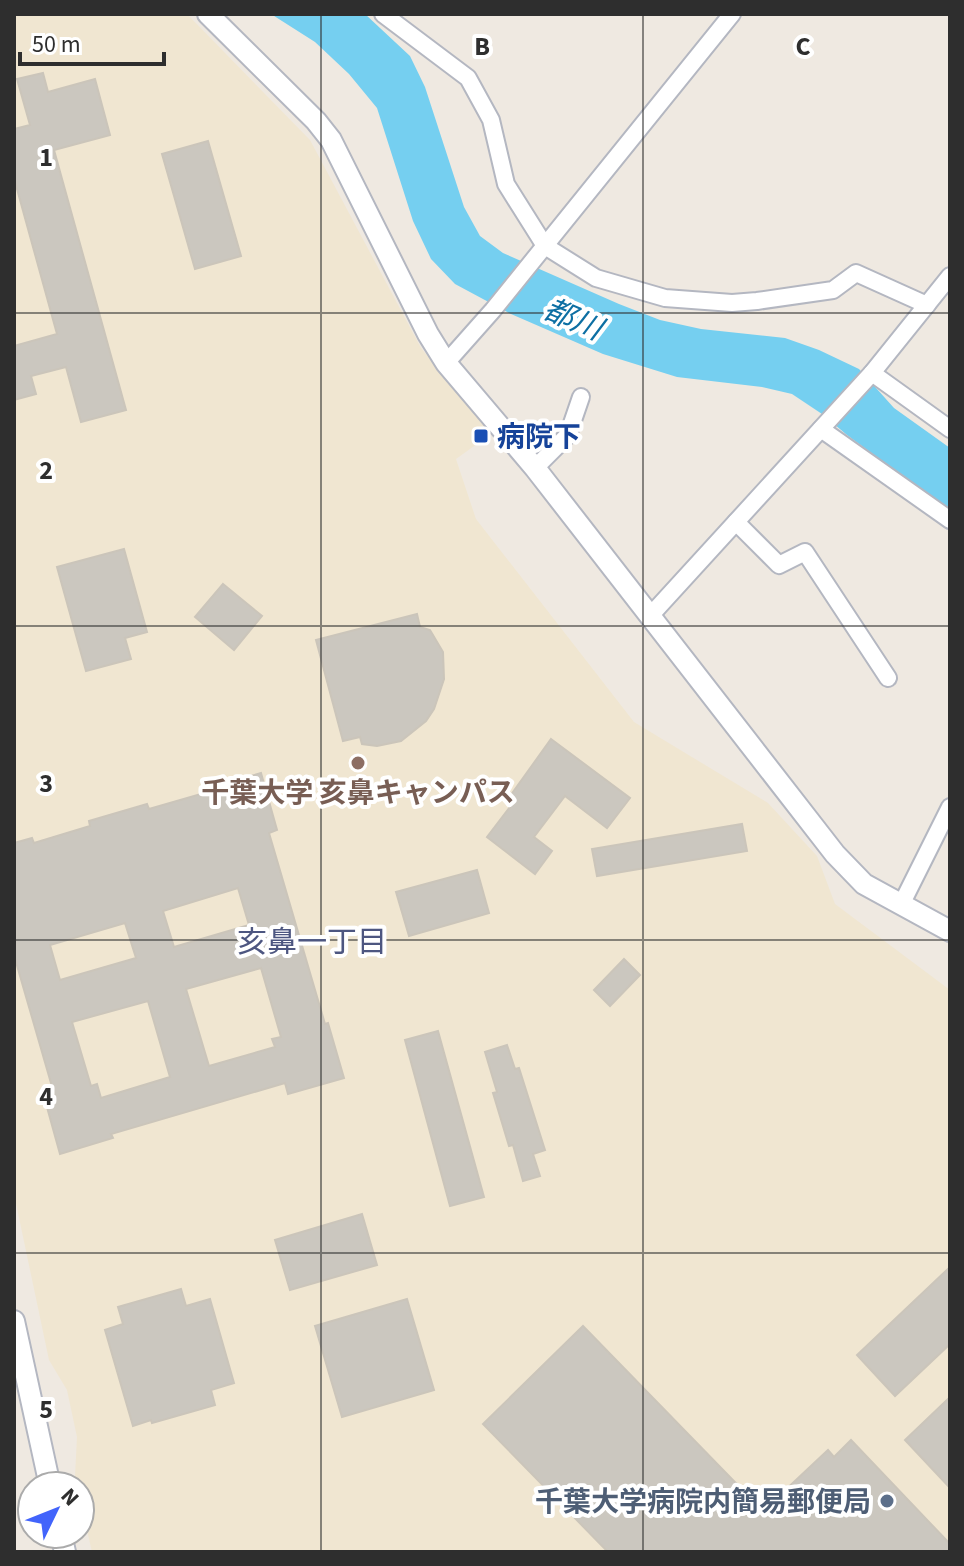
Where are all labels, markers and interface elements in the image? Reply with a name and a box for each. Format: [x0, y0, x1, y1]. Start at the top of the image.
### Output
scale bar [20, 16, 164, 66]
text: 50 m [32, 27, 81, 62]
text: B [474, 28, 490, 65]
text: C [795, 28, 811, 65]
text: 1 [39, 139, 53, 176]
water label: 都川 [537, 288, 612, 352]
place label: 病院下 [497, 417, 581, 457]
marker: 病院下 [472, 427, 490, 445]
text: 2 [39, 452, 53, 489]
marker: 千葉大学 亥鼻キャンパス [349, 754, 367, 772]
text: 3 [39, 765, 53, 802]
place label: 千葉大学 亥鼻キャンパス [201, 773, 515, 813]
district label: 亥鼻一丁目 [237, 921, 387, 964]
text: 4 [39, 1078, 53, 1115]
text: 5 [39, 1391, 53, 1428]
north arrow [16, 1470, 96, 1550]
text: N [53, 1481, 87, 1513]
place label: 千葉大学病院内簡易郵便局 [535, 1482, 871, 1522]
marker: 千葉大学病院内簡易郵便局 [878, 1492, 896, 1510]

